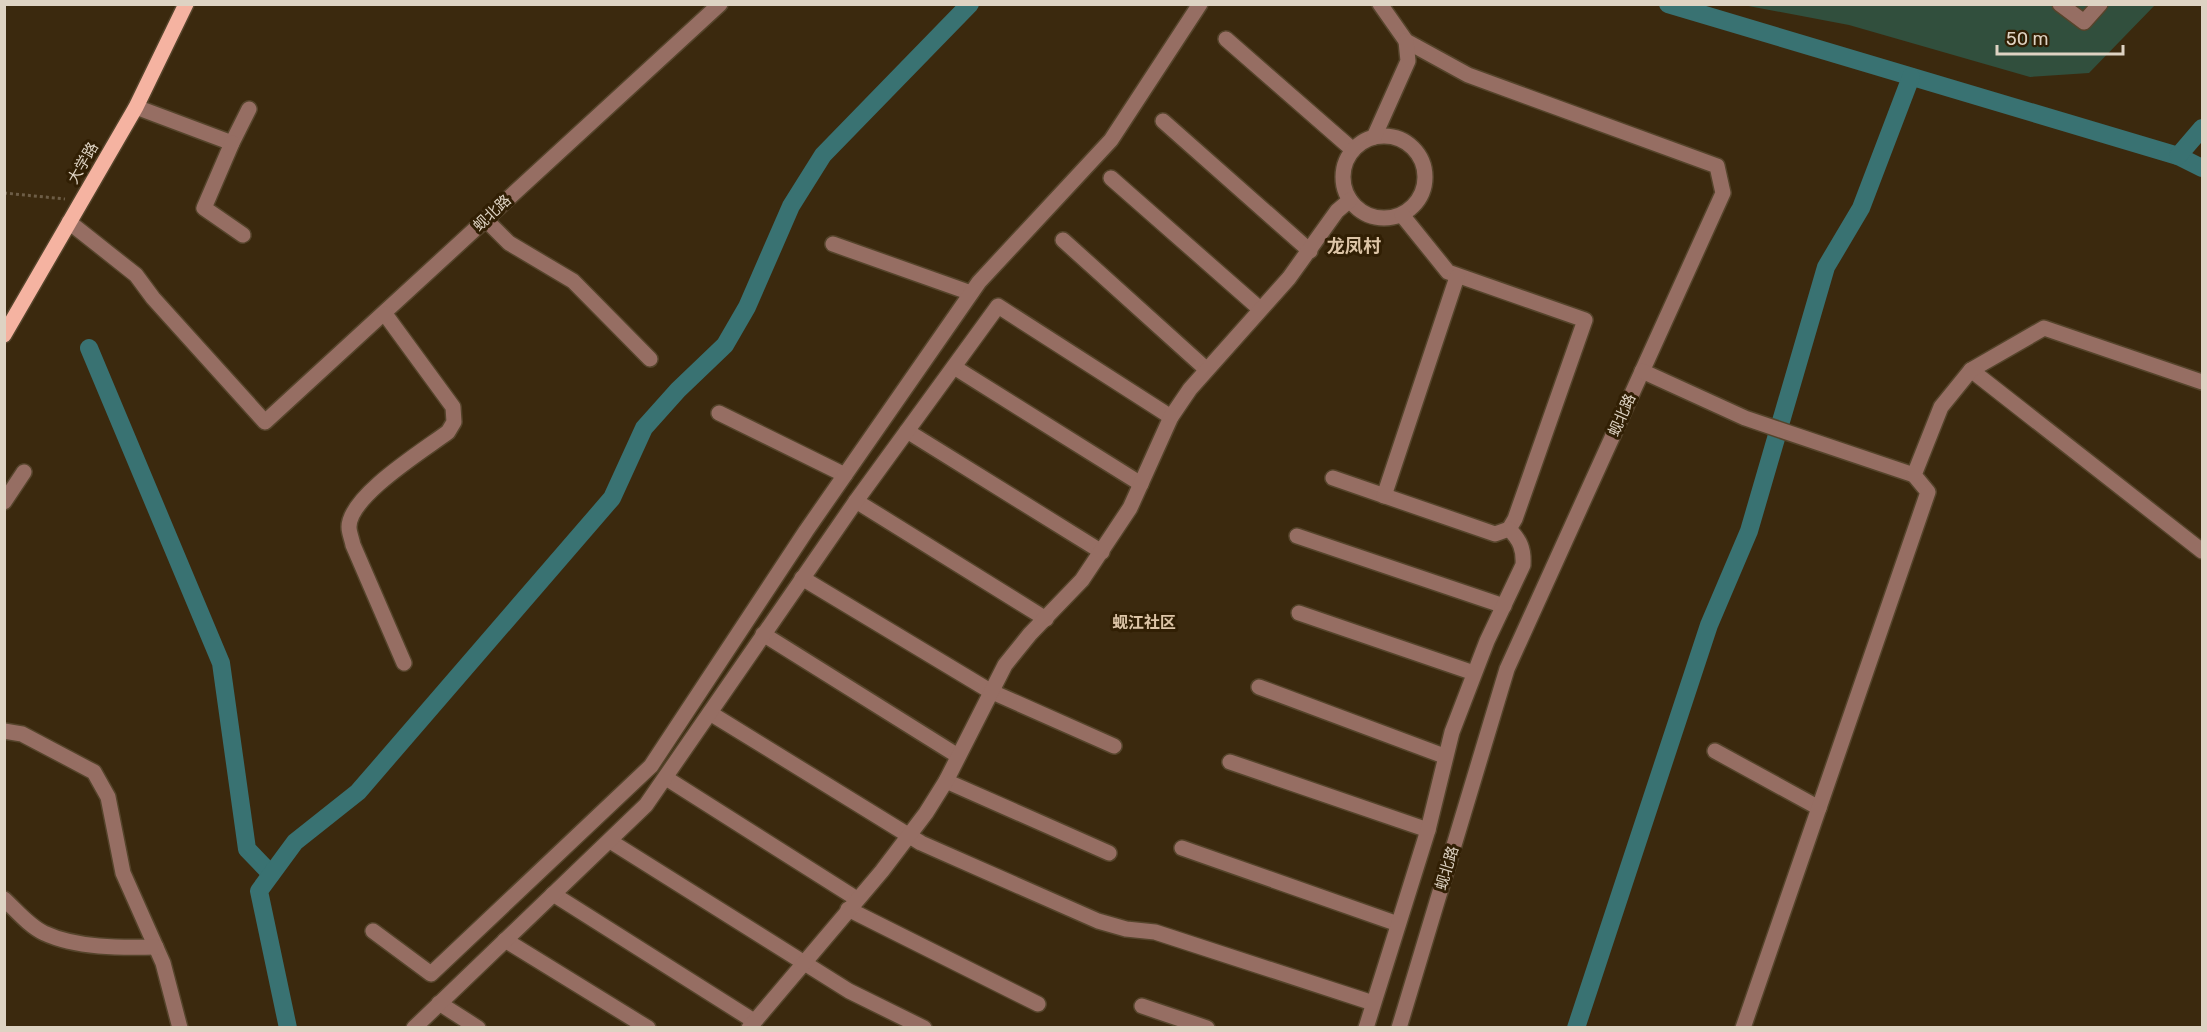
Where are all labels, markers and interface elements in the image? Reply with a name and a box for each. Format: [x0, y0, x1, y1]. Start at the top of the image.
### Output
scale bar [1997, 18, 2123, 56]
text: 50 m [2006, 28, 2049, 50]
street label: 大学路 [64, 139, 102, 187]
street label: 蚬北路 [469, 191, 515, 235]
district label: 龙凤村 [1327, 235, 1381, 257]
street label: 蚬北路 [1605, 391, 1639, 439]
district label: 蚬江社区 [1112, 613, 1176, 632]
street label: 蚬北路 [1432, 844, 1462, 892]

